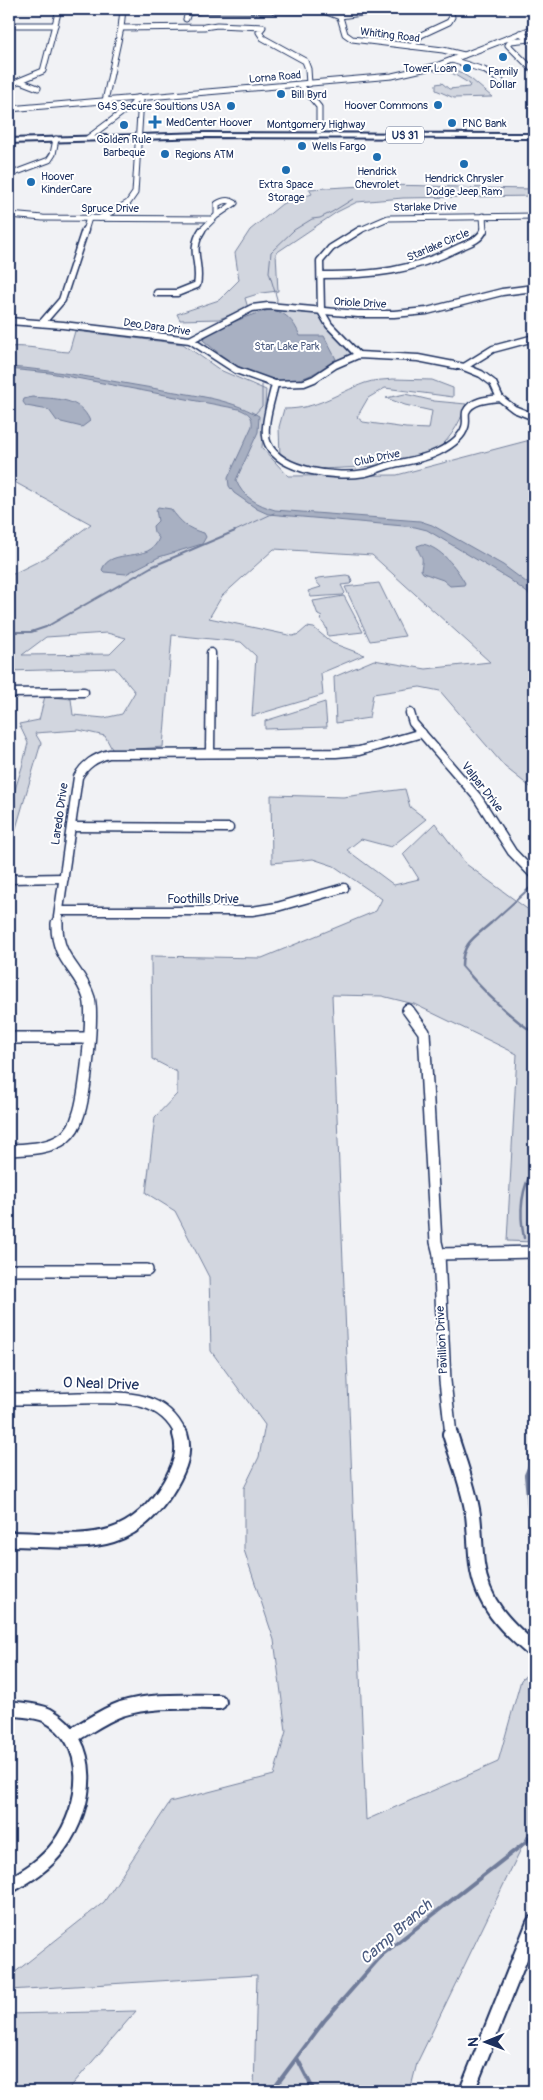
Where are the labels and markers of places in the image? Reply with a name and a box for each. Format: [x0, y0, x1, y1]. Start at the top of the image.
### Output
marker: Family Dollar [497, 51, 509, 63]
place label: Tower Loan [403, 62, 457, 75]
marker: Tower Loan [461, 62, 473, 74]
place label: Family Dollar [488, 65, 518, 91]
marker: Bill Byrd [275, 88, 287, 100]
place label: Bill Byrd [291, 88, 327, 101]
place label: Hoover Commons [344, 99, 428, 112]
marker: Hoover Commons [432, 99, 444, 111]
place label: G4S Secure Soultions USA [97, 100, 221, 113]
marker: G4S Secure Soultions USA [225, 100, 237, 112]
marker: MedCenter Hoover [148, 115, 162, 129]
place label: MedCenter Hoover [166, 116, 252, 129]
marker: PNC Bank [446, 117, 458, 129]
place label: PNC Bank [462, 117, 507, 130]
marker: Golden Rule Barbeque [118, 119, 130, 131]
place label: Golden Rule Barbeque [96, 133, 152, 159]
marker: Wells Fargo [296, 140, 308, 152]
place label: Wells Fargo [312, 140, 366, 153]
marker: Regions ATM [159, 148, 171, 160]
place label: Regions ATM [175, 148, 234, 161]
marker: Hendrick Chevrolet [371, 151, 383, 163]
marker: Hendrick Chrysler Dodge Jeep Ram [458, 158, 470, 170]
marker: Extra Space Storage [280, 164, 292, 176]
place label: Hendrick Chevrolet [355, 165, 400, 191]
place label: Hoover KinderCare [41, 170, 92, 196]
place label: Hendrick Chrysler Dodge Jeep Ram [424, 172, 504, 198]
marker: Hoover KinderCare [25, 176, 37, 188]
place label: Extra Space Storage [259, 178, 314, 204]

